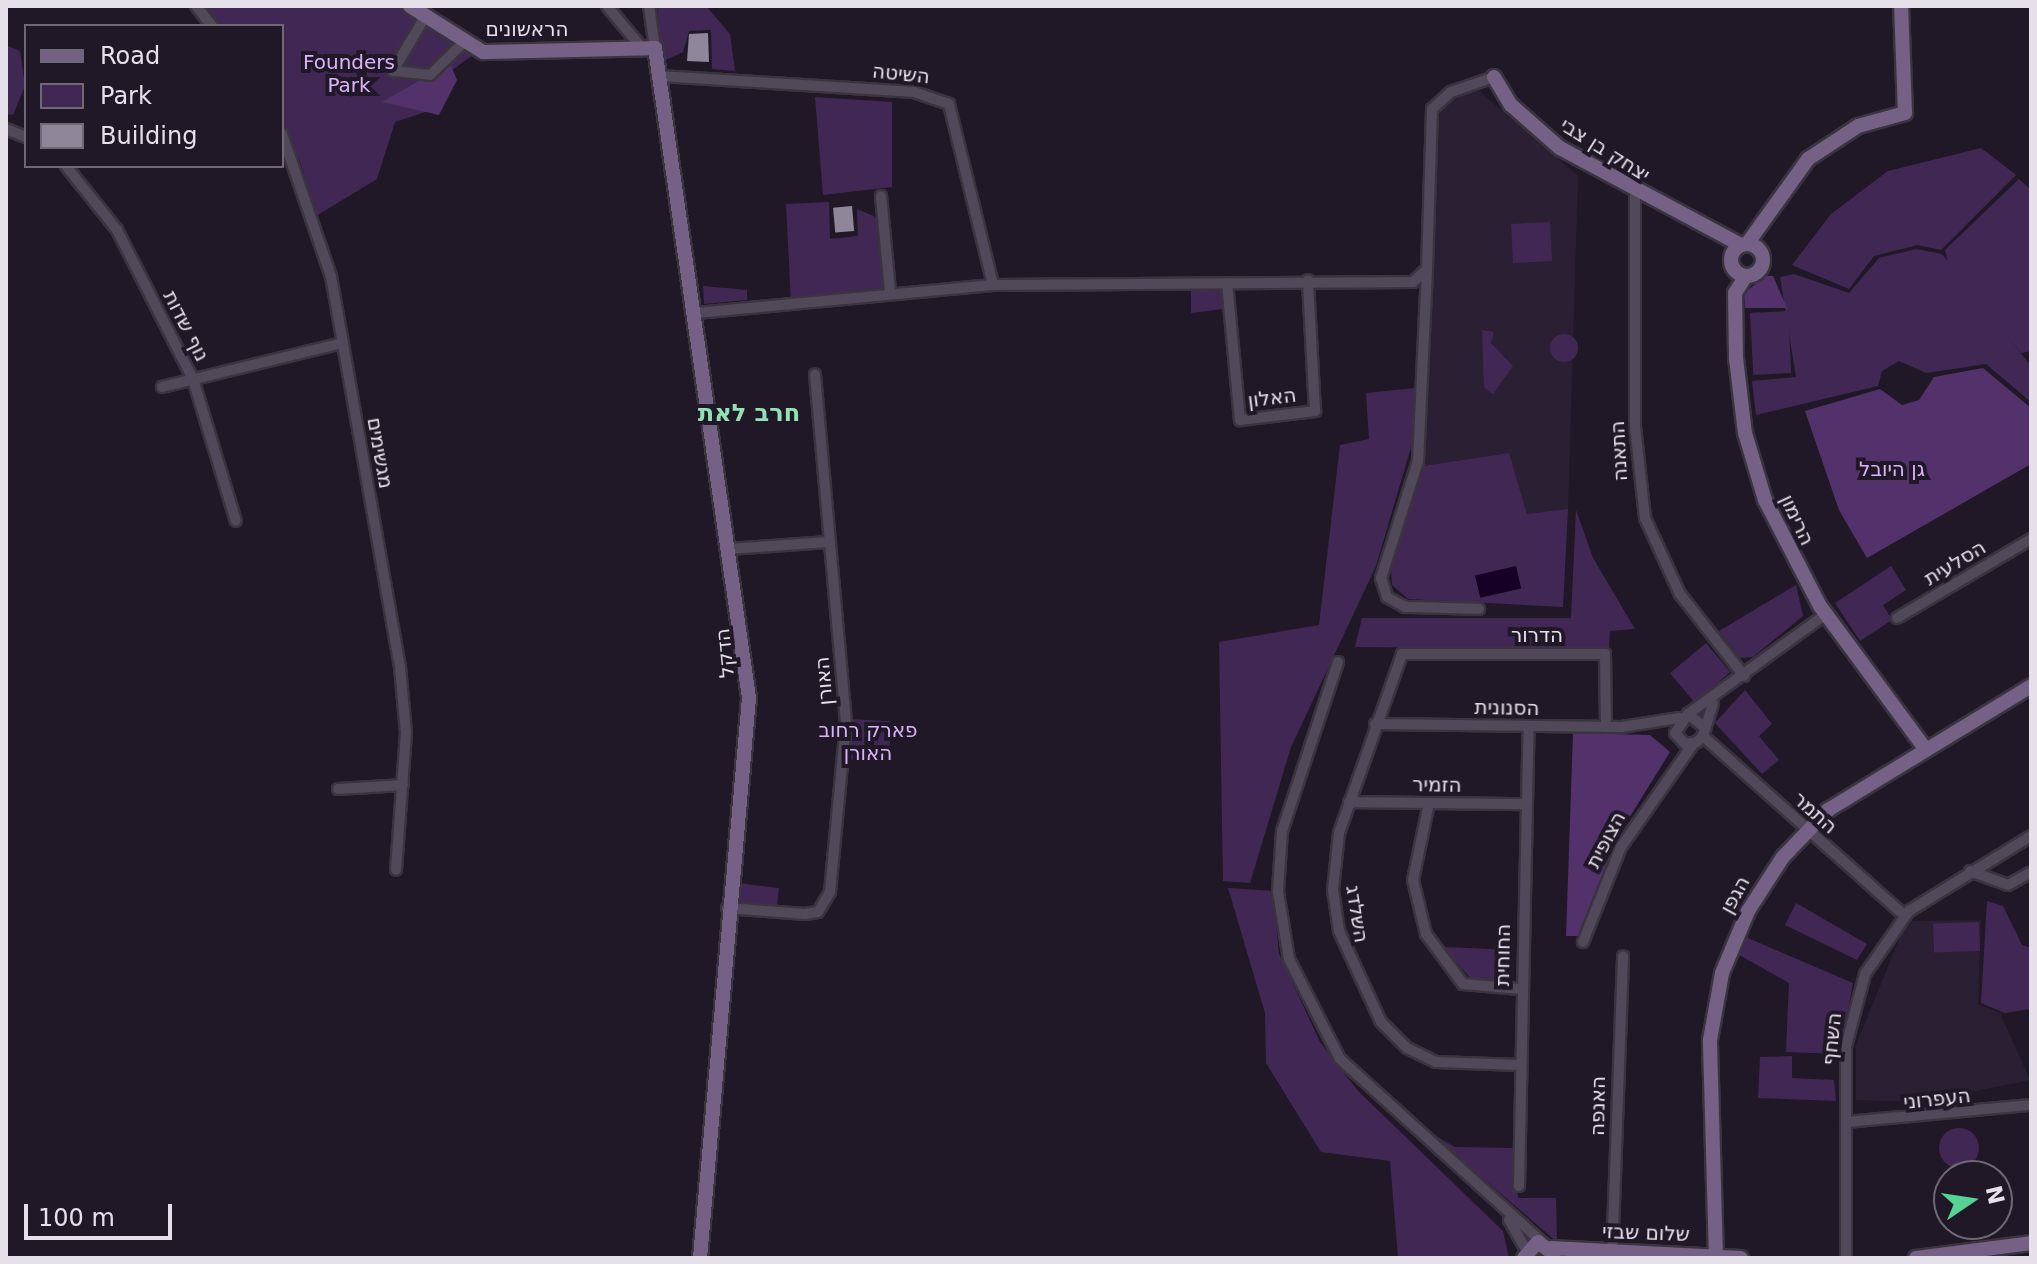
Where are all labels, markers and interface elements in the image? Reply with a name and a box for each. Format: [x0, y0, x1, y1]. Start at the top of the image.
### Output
street label: הראשונים [485, 17, 569, 41]
legend [24, 24, 284, 168]
text: Road [100, 42, 160, 70]
park label: Founders Park [303, 50, 395, 97]
street label: השיטה [871, 59, 931, 89]
text: Park [100, 82, 152, 110]
street label: יצחק בן צבי [1556, 113, 1654, 187]
text: Building [100, 122, 197, 150]
street label: נוף שדות [158, 287, 214, 365]
street label: האלון [1246, 383, 1298, 413]
district label: חרב לאת [698, 400, 800, 428]
street label: מגשימים [362, 416, 398, 490]
street label: התאנה [1605, 420, 1633, 482]
park label: גן היובל [1859, 457, 1925, 481]
street label: הרימון [1775, 491, 1819, 549]
street label: הסלעית [1920, 535, 1990, 591]
street label: הדרור [1511, 623, 1563, 647]
street label: הדקל [710, 627, 740, 679]
street label: האורן [810, 656, 838, 706]
street label: הסנונית [1474, 695, 1540, 721]
park label: פארק רחוב האורן [818, 718, 918, 765]
street label: הזמיר [1412, 773, 1462, 797]
street label: התמר [1788, 787, 1842, 839]
street label: הצופית [1581, 808, 1631, 872]
street label: הגפן [1715, 872, 1755, 918]
street label: השלדג [1341, 884, 1373, 944]
street label: החוחית [1490, 924, 1516, 986]
street label: השחף [1817, 1011, 1847, 1067]
street label: האנפה [1585, 1076, 1611, 1136]
street label: העפרוני [1902, 1084, 1972, 1114]
north arrow [1933, 1160, 2013, 1240]
text: N [1981, 1183, 2009, 1207]
scale bar [28, 1188, 176, 1238]
text: 100 m [38, 1204, 115, 1232]
street label: שלום שבזי [1602, 1219, 1690, 1247]

